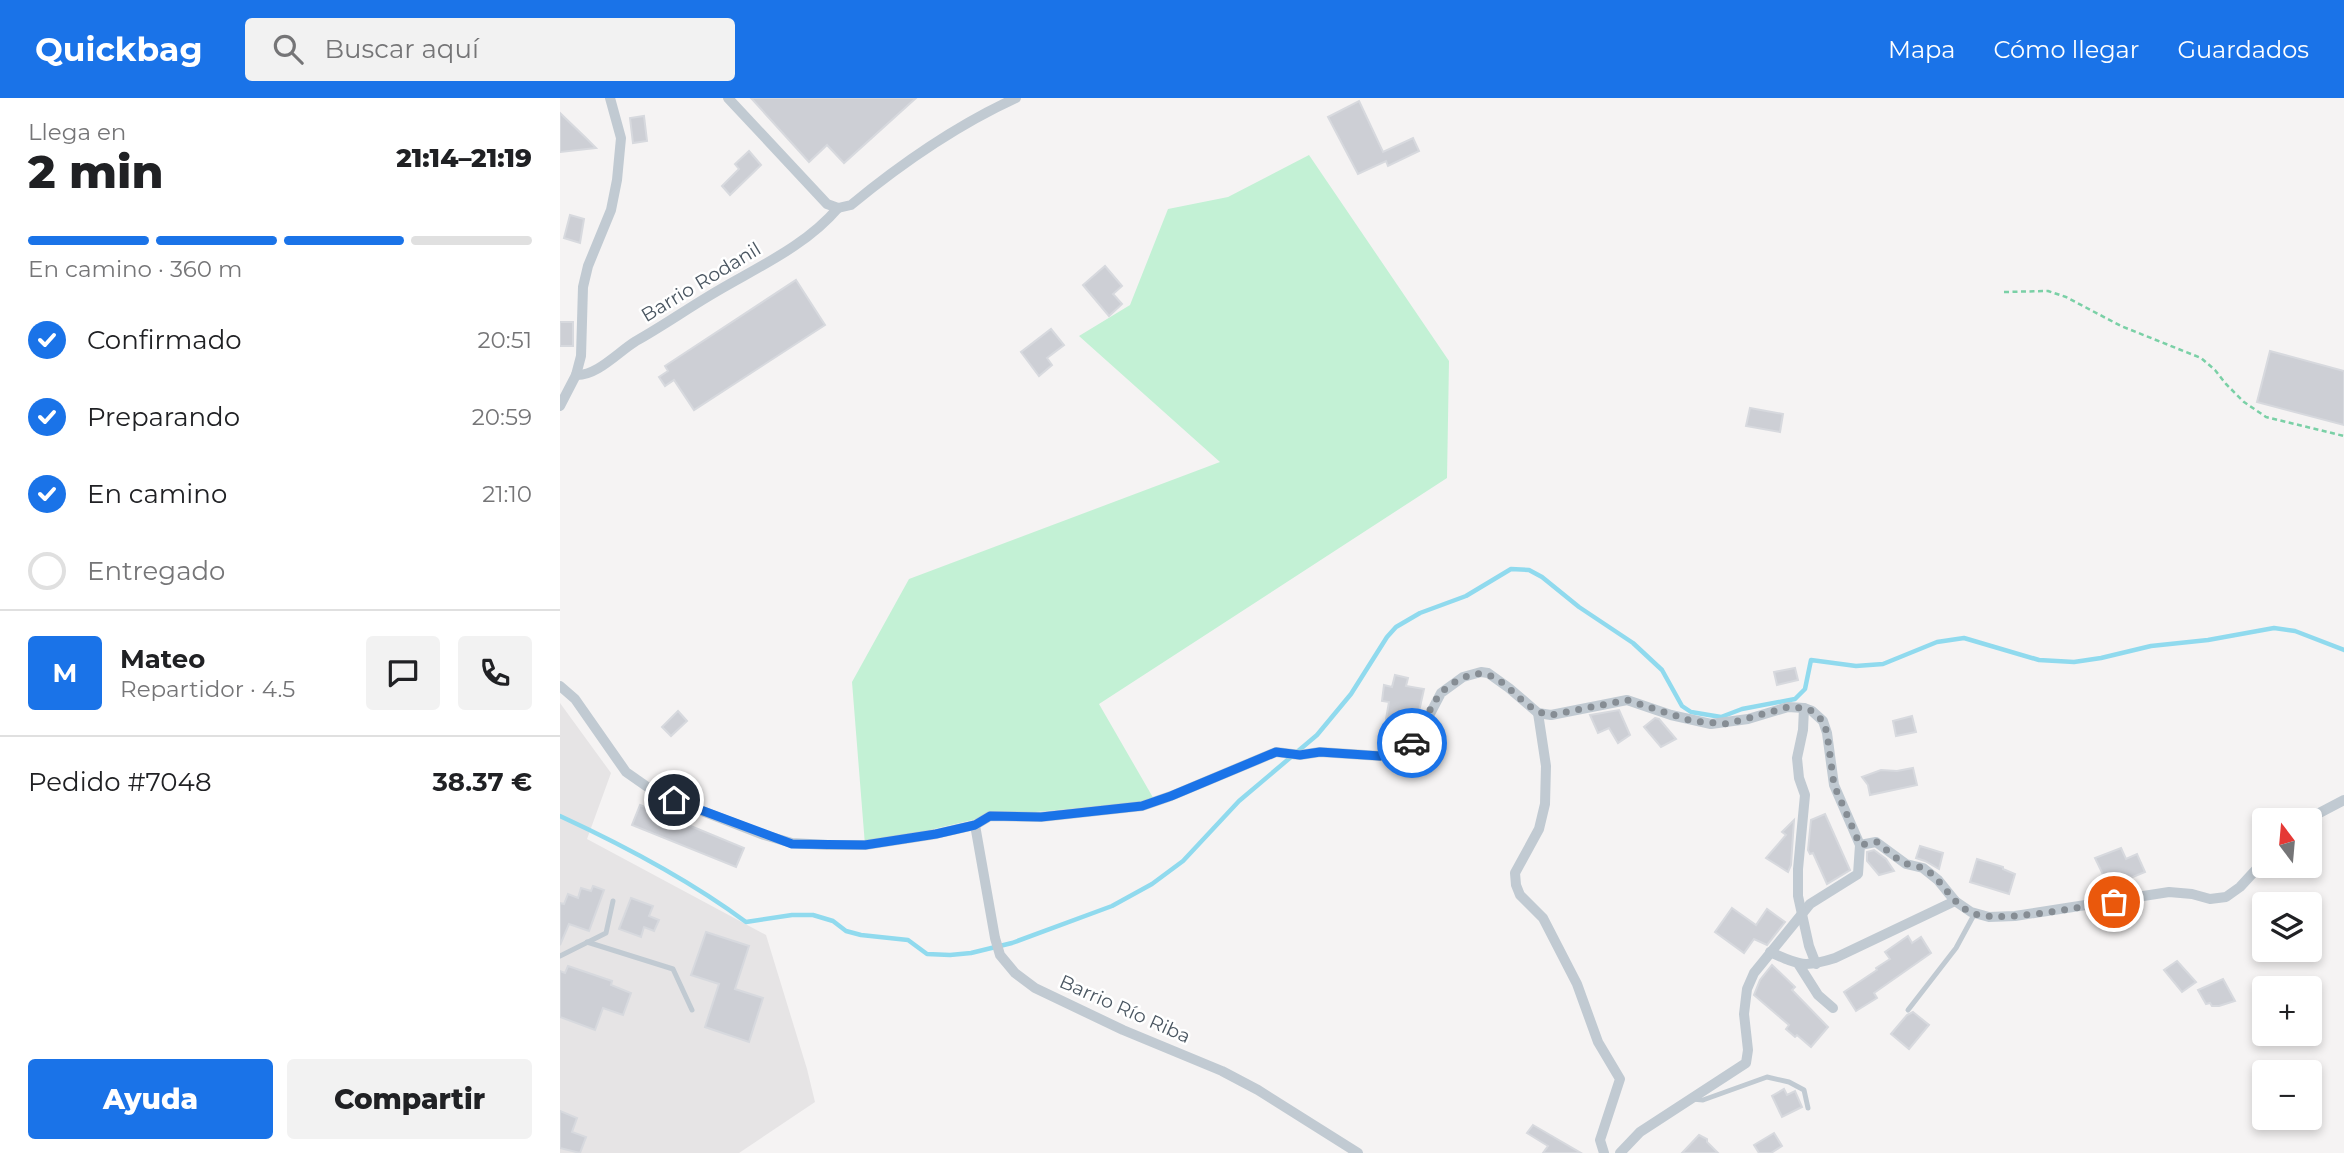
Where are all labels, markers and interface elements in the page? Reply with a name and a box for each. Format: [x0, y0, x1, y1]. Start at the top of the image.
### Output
search box [245, 18, 735, 81]
text: Quickbag [35, 29, 203, 69]
icon: search [269, 30, 307, 68]
text: Buscar aquí [325, 33, 479, 65]
text: Mapa [1888, 35, 1955, 64]
text: Cómo llegar [1993, 35, 2139, 64]
text: Guardados [2177, 35, 2309, 64]
text: Llega en [28, 118, 126, 146]
text: 21:14–21:19 [396, 142, 532, 174]
text: 2 min [28, 143, 163, 200]
street label: Barrio Rodanil [637, 237, 765, 327]
text: En camino · 360 m [28, 255, 243, 283]
icon: check [28, 321, 66, 359]
text: Confirmado [87, 324, 242, 356]
text: 20:51 [478, 326, 532, 354]
icon: check [28, 398, 66, 436]
text: Preparando [87, 401, 240, 433]
text: 20:59 [472, 403, 532, 431]
icon: check [28, 475, 66, 513]
text: En camino [87, 478, 227, 510]
text: 21:10 [482, 480, 532, 508]
text: Entregado [87, 555, 225, 587]
button: chat [366, 636, 440, 710]
button: phone [458, 636, 532, 710]
text: Mateo [120, 643, 205, 675]
text: M [53, 657, 77, 689]
text: Repartidor · 4.5 [120, 675, 295, 703]
courier [1377, 708, 1447, 778]
icon: car [1393, 724, 1431, 762]
text: Pedido #7048 [28, 766, 212, 798]
text: 38.37 € [432, 766, 532, 798]
pin [644, 770, 704, 830]
icon: home [655, 781, 693, 819]
north arrow [2252, 808, 2322, 878]
map controls [2252, 808, 2322, 1130]
pin [2084, 872, 2144, 932]
icon: bag [2095, 883, 2133, 921]
button: layers [2252, 892, 2322, 962]
street label: Barrio Río Riba [1056, 970, 1194, 1048]
button: + [2252, 976, 2322, 1046]
button: Ayuda [28, 1059, 273, 1139]
button: Compartir [287, 1059, 532, 1139]
button: − [2252, 1060, 2322, 1130]

